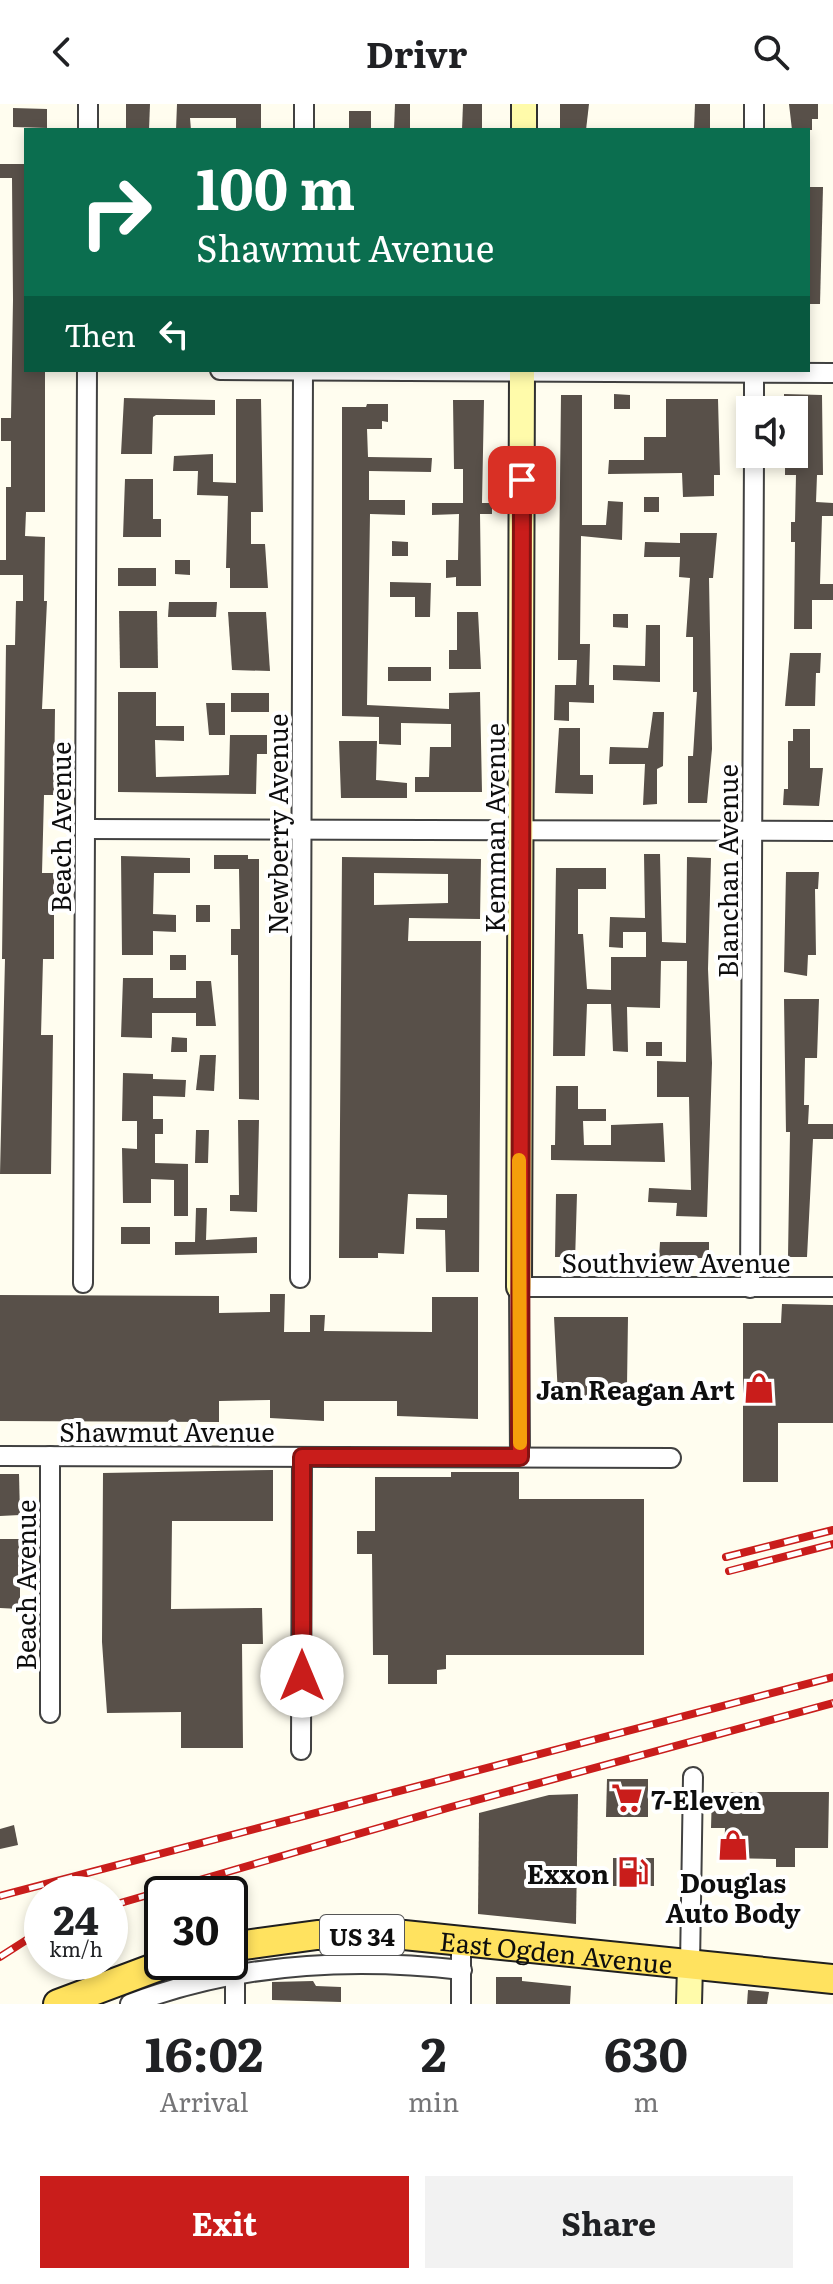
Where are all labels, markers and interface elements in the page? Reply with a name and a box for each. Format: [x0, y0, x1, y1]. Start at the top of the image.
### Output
text: Drivr [366, 26, 467, 79]
icon: back [40, 30, 84, 74]
icon: search [749, 30, 793, 74]
text: 100 m [196, 144, 355, 227]
icon: right [64, 160, 168, 264]
text: Shawmut Avenue [196, 220, 494, 273]
text: Then [64, 312, 136, 356]
icon: left [152, 312, 196, 356]
map controls [736, 396, 808, 468]
button: sound [736, 396, 808, 468]
pin [488, 446, 556, 514]
icon: arrive [500, 458, 544, 502]
street label: Newberry Avenue [257, 713, 296, 935]
street label: Kemman Avenue [474, 723, 513, 933]
street label: Beach Avenue [40, 741, 79, 913]
street label: Blanchan Avenue [707, 764, 746, 978]
street label: Southview Avenue [561, 1242, 791, 1281]
place label: Jan Reagan Art [536, 1369, 736, 1408]
shop icon: Jan Reagan Art [742, 1371, 776, 1405]
street label: Shawmut Avenue [59, 1411, 275, 1450]
street label: Beach Avenue [5, 1499, 44, 1671]
position arrow [260, 1634, 344, 1718]
place label: 7-Eleven [651, 1779, 761, 1818]
supermarket icon: 7-Eleven [610, 1781, 644, 1815]
shop icon: Douglas Auto Body [716, 1828, 750, 1862]
place label: Exxon [527, 1853, 609, 1892]
fuel station icon: Exxon [616, 1855, 650, 1889]
place label: Douglas Auto Body [666, 1862, 800, 1931]
speed limit sign: 30 [144, 1876, 248, 1980]
text: 24 [53, 1888, 99, 1947]
road number: US 34 [320, 1915, 404, 1955]
street label: East Ogden Avenue [438, 1919, 675, 1982]
text: km/h [49, 1933, 103, 1963]
text: 16:02 [145, 2016, 263, 2087]
text: 2 [421, 2016, 446, 2087]
text: 630 [604, 2016, 688, 2087]
text: Arrival [160, 2081, 248, 2120]
text: min [408, 2081, 459, 2120]
text: m [633, 2081, 659, 2120]
button: Exit [40, 2176, 409, 2268]
button: Share [425, 2176, 793, 2268]

